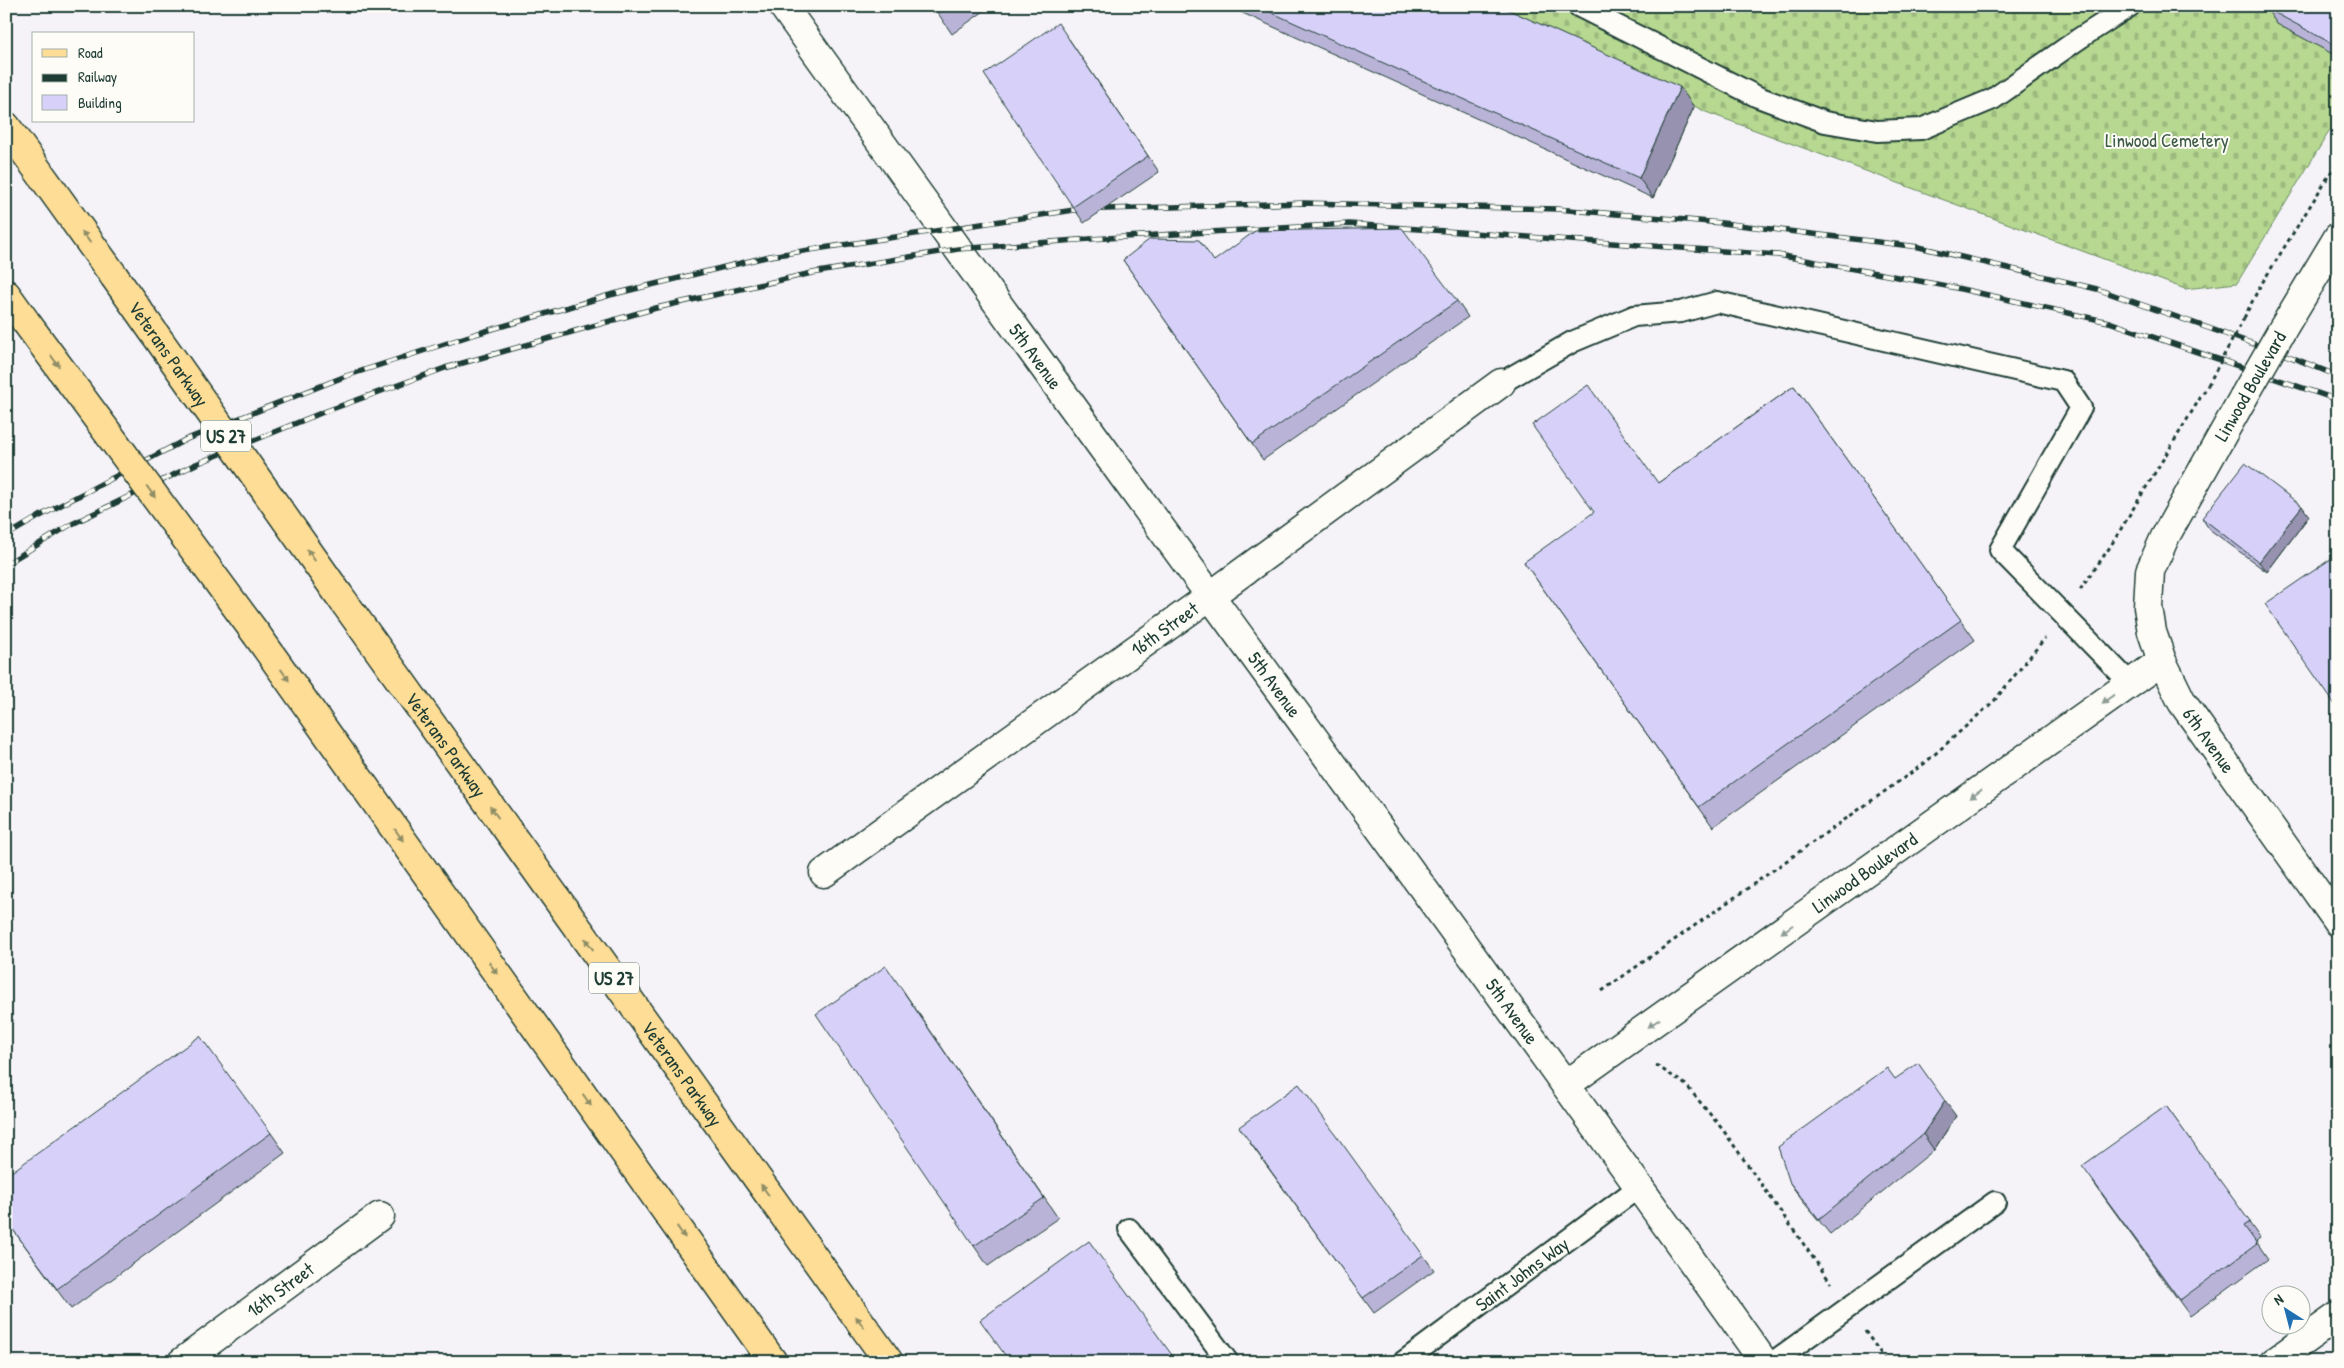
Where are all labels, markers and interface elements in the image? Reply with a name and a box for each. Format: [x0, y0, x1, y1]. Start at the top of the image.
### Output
legend [32, 32, 195, 122]
text: Road [78, 42, 103, 63]
text: Railway [78, 66, 117, 87]
text: Building [78, 92, 122, 113]
park label: Linwood Cemetery [2105, 127, 2229, 153]
one-way arrow [81, 230, 91, 244]
street label: Veterans Parkway [123, 296, 215, 412]
street label: 5th Avenue [1003, 318, 1069, 395]
street label: Linwood Boulevard [2208, 326, 2292, 446]
one-way arrow [50, 354, 60, 368]
road number: US 27 [201, 421, 251, 452]
one-way arrow [146, 485, 157, 498]
one-way arrow [306, 549, 316, 562]
street label: 16th Street [1125, 595, 1204, 662]
street label: 5th Avenue [1242, 646, 1308, 723]
one-way arrow [280, 668, 290, 682]
street label: Veterans Parkway [400, 687, 493, 802]
one-way arrow [2101, 694, 2115, 704]
street label: 6th Avenue [2177, 702, 2242, 779]
one-way arrow [1969, 789, 1983, 799]
one-way arrow [489, 806, 500, 819]
street label: Linwood Boulevard [1807, 826, 1923, 919]
one-way arrow [394, 828, 404, 842]
one-way arrow [1780, 924, 1794, 934]
one-way arrow [584, 937, 594, 951]
one-way arrow [488, 961, 498, 974]
road number: US 27 [589, 962, 639, 994]
street label: 5th Avenue [1480, 973, 1545, 1050]
street label: Veterans Parkway [636, 1016, 729, 1131]
one-way arrow [1647, 1018, 1661, 1028]
one-way arrow [582, 1093, 592, 1107]
one-way arrow [760, 1184, 771, 1197]
one-way arrow [676, 1226, 686, 1239]
street label: Saint Johns Way [1470, 1231, 1574, 1317]
street label: 16th Street [241, 1256, 320, 1323]
north arrow [2262, 1286, 2312, 1336]
text: N [2269, 1289, 2287, 1309]
one-way arrow [855, 1315, 865, 1329]

